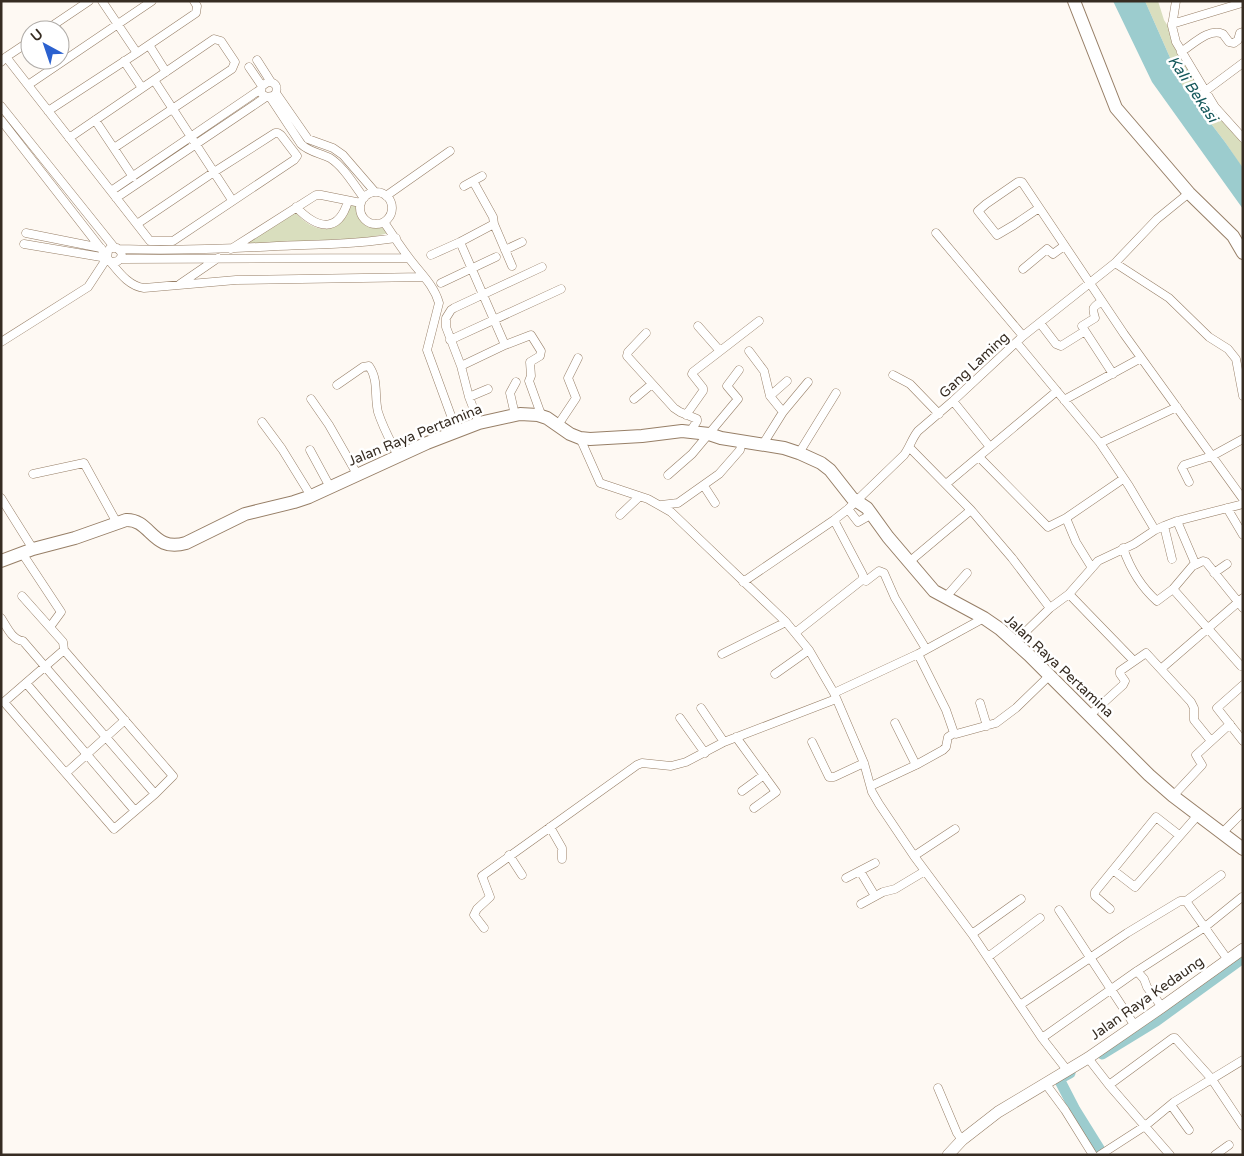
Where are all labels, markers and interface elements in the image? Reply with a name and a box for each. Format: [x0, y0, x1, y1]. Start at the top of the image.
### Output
north arrow [20, 20, 70, 70]
text: U [27, 25, 46, 45]
water label: Kali Bekasi [1164, 52, 1223, 127]
street label: Gang Laming [936, 328, 1012, 402]
street label: Jalan Raya Pertamina [346, 400, 484, 470]
street label: Jalan Raya Pertamina [1001, 611, 1117, 721]
street label: Jalan Raya Kedaung [1087, 952, 1207, 1044]

